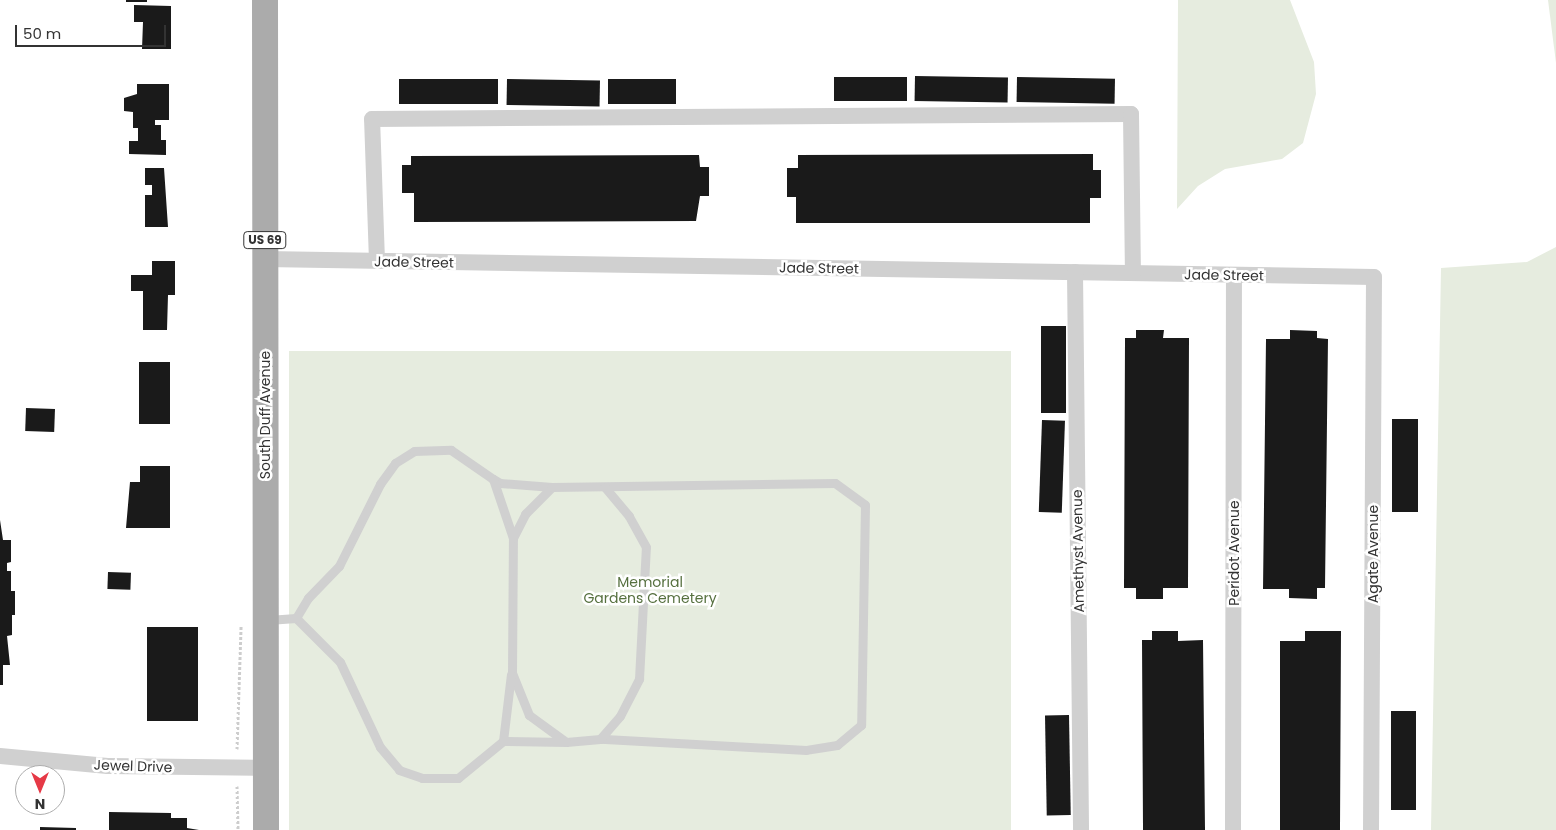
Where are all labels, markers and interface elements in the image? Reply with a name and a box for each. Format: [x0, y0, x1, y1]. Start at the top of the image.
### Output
scale bar [18, 15, 169, 47]
text: 50 m [23, 23, 61, 44]
road number: US 69 [242, 230, 288, 250]
street label: Jade Street [374, 253, 454, 271]
street label: Jade Street [779, 259, 859, 277]
street label: Jade Street [1184, 266, 1264, 284]
street label: South Duff Avenue [257, 351, 273, 479]
street label: Amethyst Avenue [1069, 489, 1087, 613]
street label: Peridot Avenue [1226, 500, 1242, 606]
street label: Agate Avenue [1365, 505, 1381, 603]
park label: Memorial Gardens Cemetery [583, 574, 717, 606]
street label: Jewel Drive [93, 756, 173, 776]
north arrow [15, 765, 65, 815]
text: N [35, 794, 45, 814]

